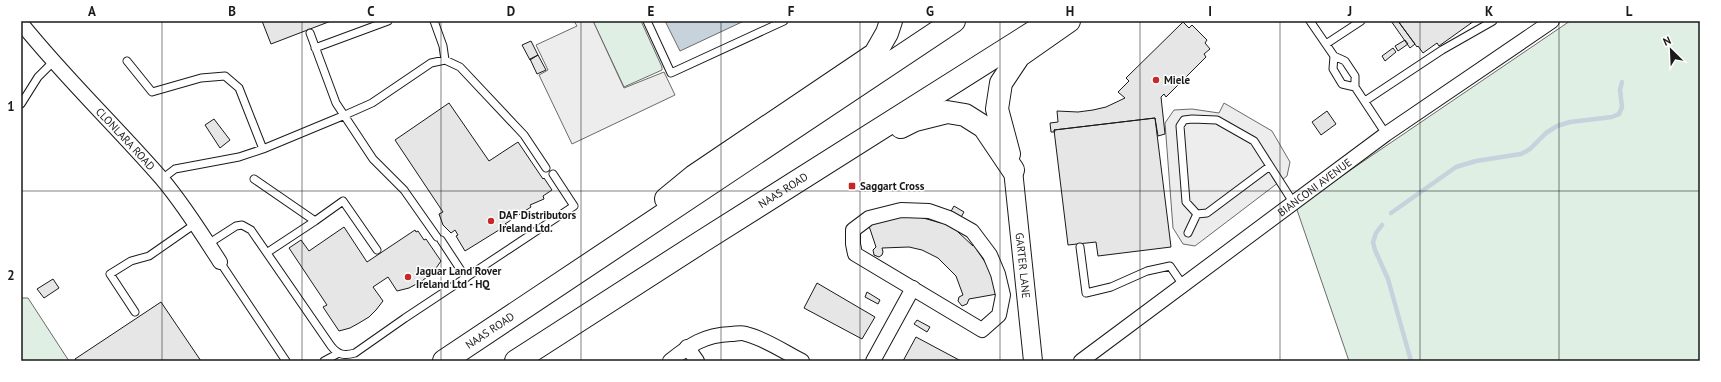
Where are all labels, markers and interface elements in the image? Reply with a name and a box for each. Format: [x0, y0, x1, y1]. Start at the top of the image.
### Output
text: A [88, 3, 96, 20]
text: B [228, 3, 236, 20]
text: C [367, 3, 375, 20]
text: D [507, 3, 515, 20]
text: E [648, 3, 655, 20]
text: F [788, 3, 795, 20]
text: G [926, 3, 934, 20]
text: H [1066, 3, 1074, 20]
text: I [1208, 3, 1212, 20]
text: J [1347, 3, 1352, 20]
text: K [1485, 3, 1493, 20]
text: L [1626, 3, 1633, 20]
north arrow [1651, 30, 1691, 70]
text: N [1661, 33, 1673, 49]
place label: Miele [1164, 73, 1191, 87]
marker: Miele [1151, 75, 1161, 85]
text: 1 [7, 98, 15, 115]
street label: CLONLARA ROAD [93, 105, 158, 173]
street label: BIANCONI AVENUE [1275, 155, 1354, 219]
street label: NAAS ROAD [756, 169, 810, 211]
place label: Saggart Cross [860, 179, 925, 193]
marker: Saggart Cross [847, 181, 857, 191]
place label: DAF Distributors Ireland Ltd. [499, 208, 577, 235]
marker: DAF Distributors Ireland Ltd. [486, 216, 496, 226]
street label: GARTER LANE [1013, 232, 1033, 299]
place label: Jaguar Land Rover Ireland Ltd - HQ [415, 264, 501, 291]
text: 2 [7, 267, 15, 284]
marker: Jaguar Land Rover Ireland Ltd - HQ [403, 272, 413, 282]
street label: NAAS ROAD [463, 309, 517, 352]

